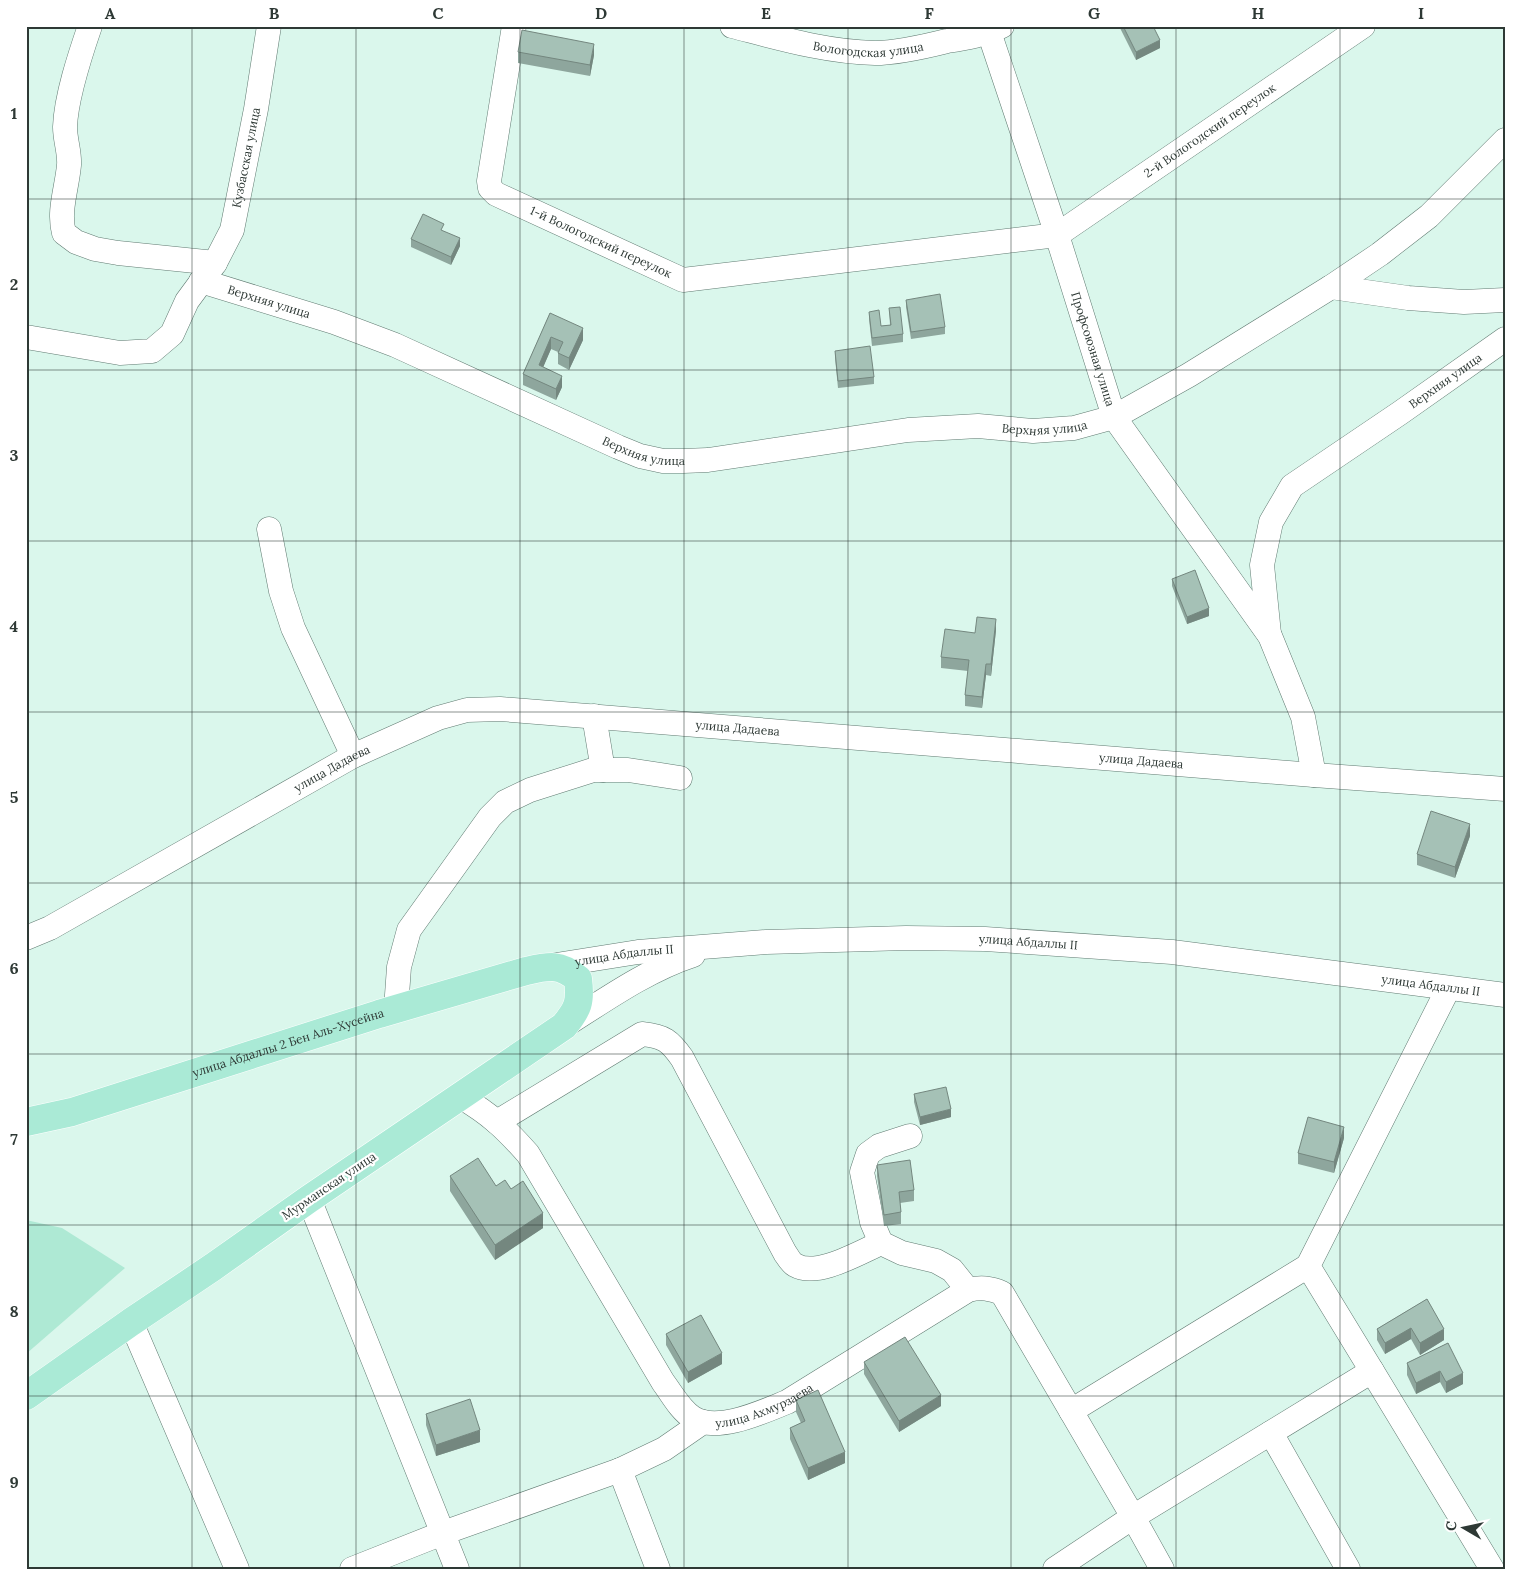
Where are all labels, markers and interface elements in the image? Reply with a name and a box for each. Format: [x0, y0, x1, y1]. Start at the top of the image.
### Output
text: A [105, 3, 116, 23]
text: B [269, 3, 280, 23]
text: C [432, 3, 444, 23]
text: D [595, 3, 607, 23]
text: E [761, 3, 771, 23]
text: F [924, 3, 934, 23]
text: G [1088, 3, 1100, 23]
text: H [1252, 3, 1265, 23]
text: I [1418, 3, 1424, 23]
street label: Вологодская улица [812, 38, 925, 60]
street label: 2-й Вологодский переулок [1141, 80, 1279, 181]
text: 1 [11, 103, 17, 123]
street label: Кузбасская улица [229, 106, 263, 209]
street label: 1-й Вологодский переулок [528, 203, 675, 281]
text: 2 [10, 274, 18, 294]
street label: Верхняя улица [226, 282, 312, 321]
street label: Профсоюзная улица [1068, 290, 1118, 408]
street label: Верхняя улица [1406, 350, 1485, 411]
street label: Верхняя улица [1001, 417, 1089, 438]
street label: Верхняя улица [600, 433, 685, 468]
text: 3 [10, 445, 19, 465]
text: 4 [10, 616, 19, 636]
street label: улица Дадаева [695, 717, 780, 739]
street label: улица Дадаева [291, 741, 372, 795]
street label: улица Дадаева [1099, 750, 1184, 771]
text: 5 [10, 787, 19, 807]
street label: улица Абдаллы II [979, 931, 1078, 952]
street label: улица Абдаллы II [574, 941, 674, 969]
text: 6 [9, 958, 19, 978]
street label: улица Абдаллы II [1381, 971, 1481, 999]
street label: улица Абдаллы 2 Бен Аль-Хусейна [190, 1005, 386, 1080]
text: 7 [10, 1129, 18, 1149]
street label: Мурманская улица [279, 1149, 379, 1223]
text: 8 [9, 1301, 19, 1321]
street label: улица Ахмурзаева [715, 1380, 816, 1430]
text: 9 [9, 1472, 19, 1492]
north arrow [1438, 1502, 1488, 1552]
text: С [1442, 1519, 1461, 1532]

